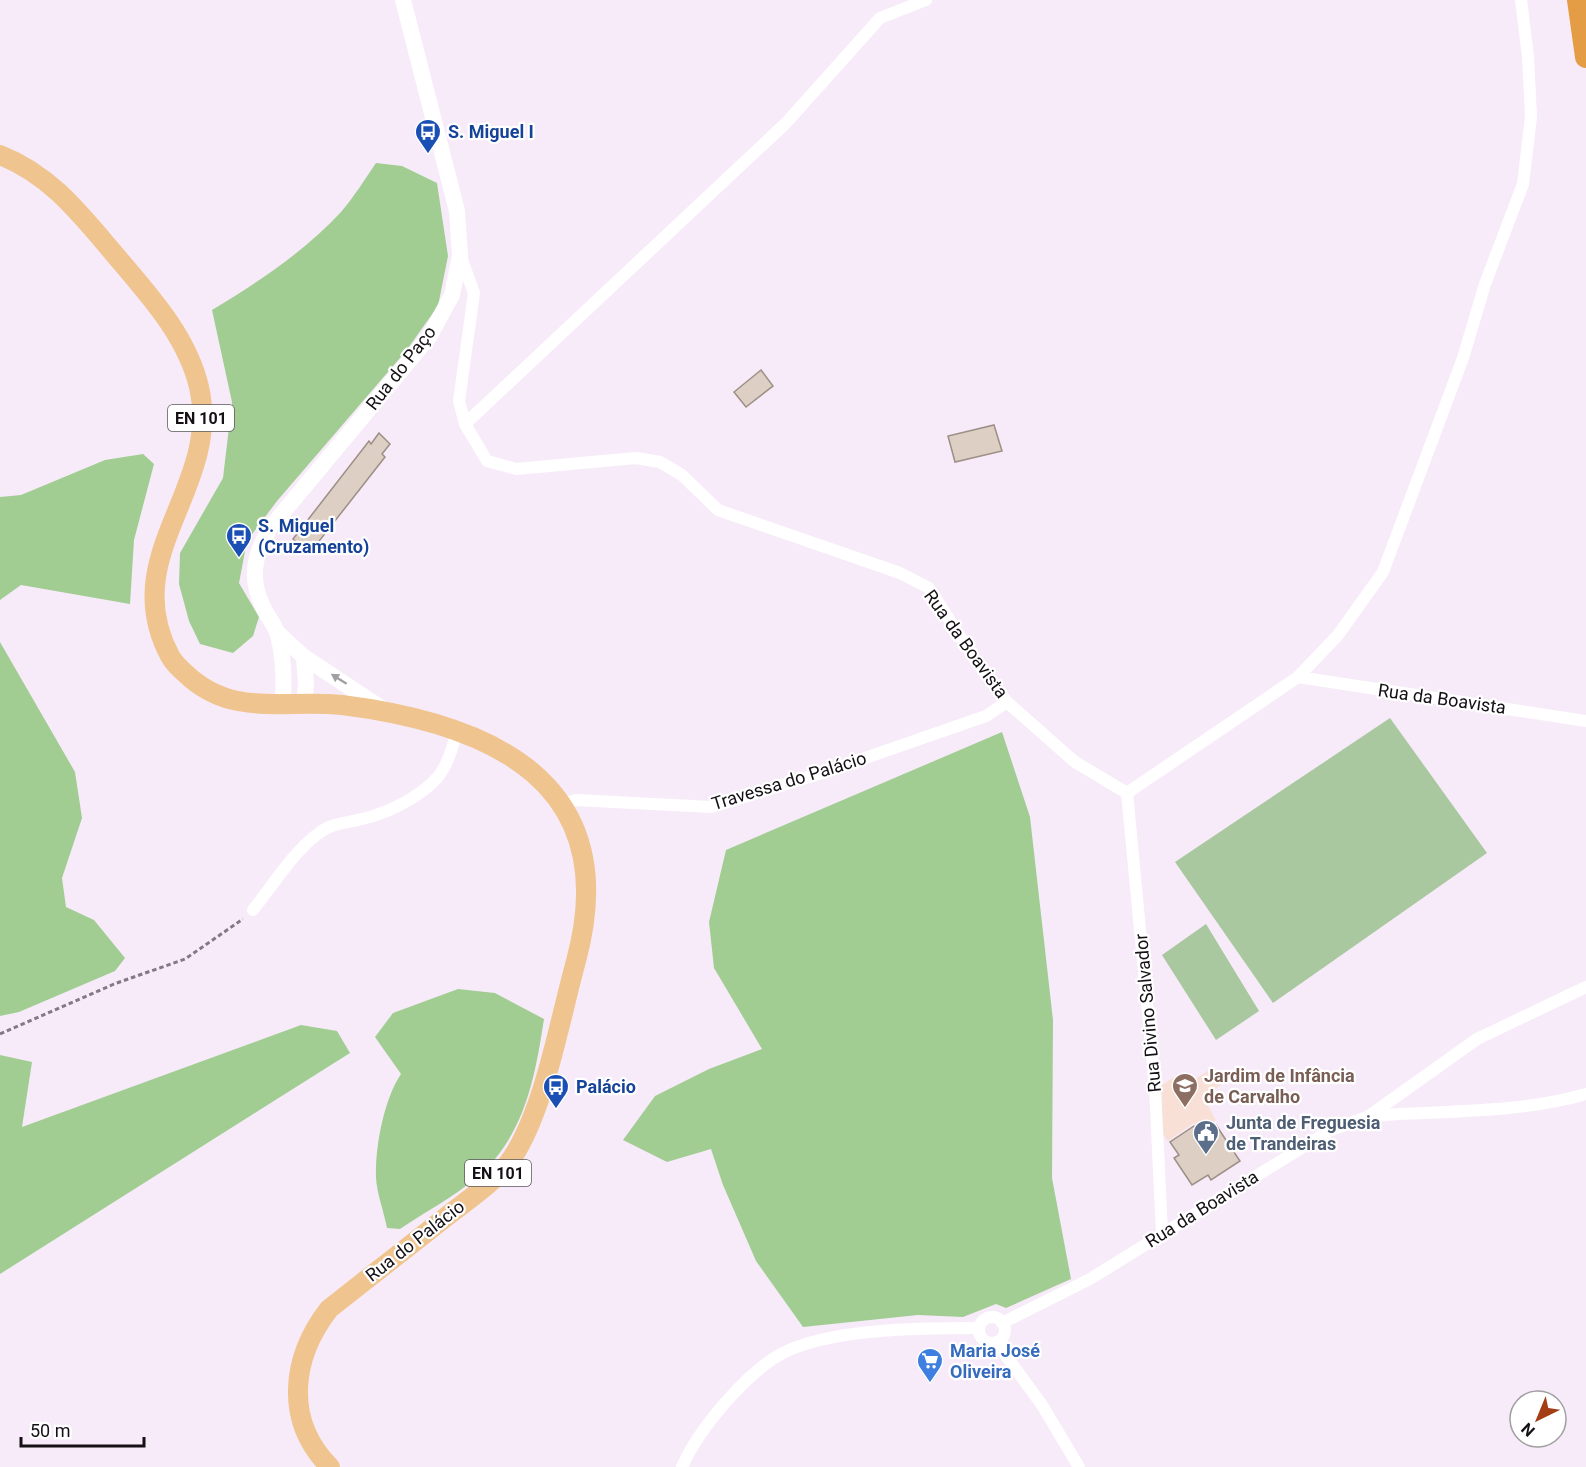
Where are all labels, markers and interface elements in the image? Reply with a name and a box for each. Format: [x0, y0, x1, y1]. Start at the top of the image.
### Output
bus stop icon: S. Miguel I [413, 117, 443, 155]
place label: S. Miguel I [448, 121, 534, 142]
street label: Rua do Paço [361, 321, 440, 414]
road number: EN 101 [168, 405, 234, 431]
place label: S. Miguel (Cruzamento) [258, 515, 369, 558]
bus stop icon: S. Miguel (Cruzamento) [224, 521, 254, 559]
street label: Rua da Boavista [920, 585, 1013, 702]
one-way arrow [331, 674, 347, 685]
street label: Rua da Boavista [1377, 679, 1507, 718]
street label: Travessa do Palácio [709, 747, 869, 814]
street label: Rua Divino Salvador [1130, 933, 1165, 1093]
place label: Jardim de Infância de Carvalho [1204, 1065, 1355, 1107]
school or university icon: Jardim de Infância de Carvalho [1170, 1071, 1200, 1109]
bus stop icon: Palácio [541, 1072, 571, 1110]
place label: Palácio [576, 1076, 636, 1097]
place label: Junta de Freguesia de Trandeiras [1226, 1112, 1381, 1154]
public building icon: Junta de Freguesia de Trandeiras [1191, 1118, 1221, 1156]
road number: EN 101 [465, 1160, 531, 1186]
street label: Rua da Boavista [1142, 1166, 1262, 1252]
street label: Rua do Palácio [361, 1196, 468, 1286]
place label: Maria José Oliveira [950, 1340, 1040, 1382]
supermarket icon: Maria José Oliveira [915, 1346, 945, 1384]
north arrow [1508, 1389, 1568, 1449]
scale bar [21, 1410, 144, 1448]
text: N [1518, 1419, 1539, 1440]
text: 50 m [30, 1420, 70, 1441]

